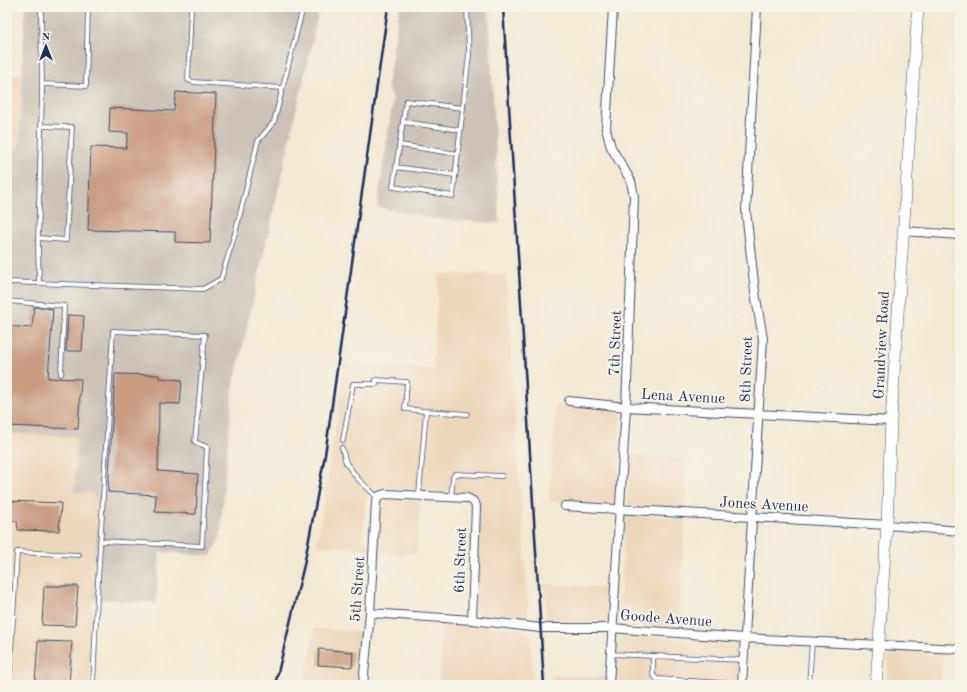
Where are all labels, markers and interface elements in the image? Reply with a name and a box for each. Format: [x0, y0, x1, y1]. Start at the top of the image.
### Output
north arrow [26, 26, 66, 66]
text: N [42, 32, 51, 43]
street label: Grandview Road [872, 290, 893, 400]
street label: 7th Street [608, 310, 625, 376]
street label: 8th Street [739, 336, 756, 402]
street label: Lena Avenue [640, 388, 726, 407]
street label: Jones Avenue [719, 496, 809, 515]
street label: 6th Street [453, 527, 470, 593]
street label: 5th Street [349, 556, 368, 623]
street label: Goode Avenue [619, 609, 713, 630]

